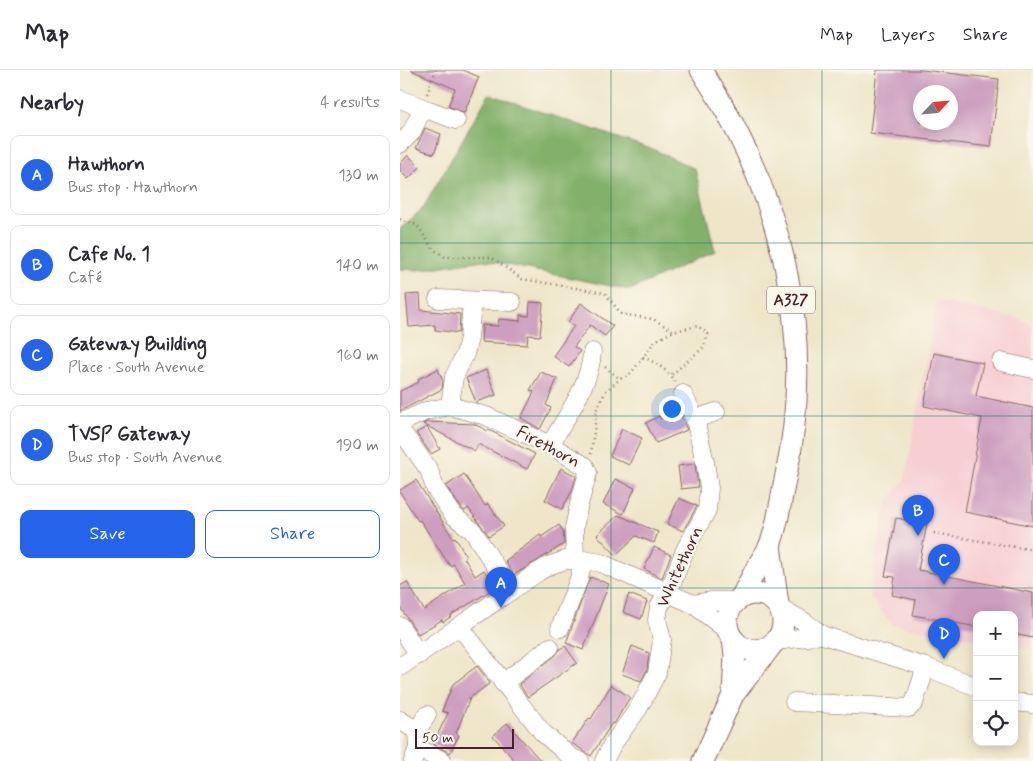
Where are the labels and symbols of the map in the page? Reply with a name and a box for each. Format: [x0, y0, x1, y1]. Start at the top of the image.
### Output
north arrow [913, 85, 958, 130]
road number: A327 [767, 286, 815, 314]
your location [659, 396, 685, 422]
street label: Firethorn [512, 420, 584, 474]
pin: B [902, 495, 934, 536]
street label: Whitethorn [651, 522, 709, 612]
pin: C [928, 544, 960, 585]
pin: A [485, 567, 517, 608]
pin: D [928, 618, 960, 659]
scale bar [415, 726, 514, 749]

